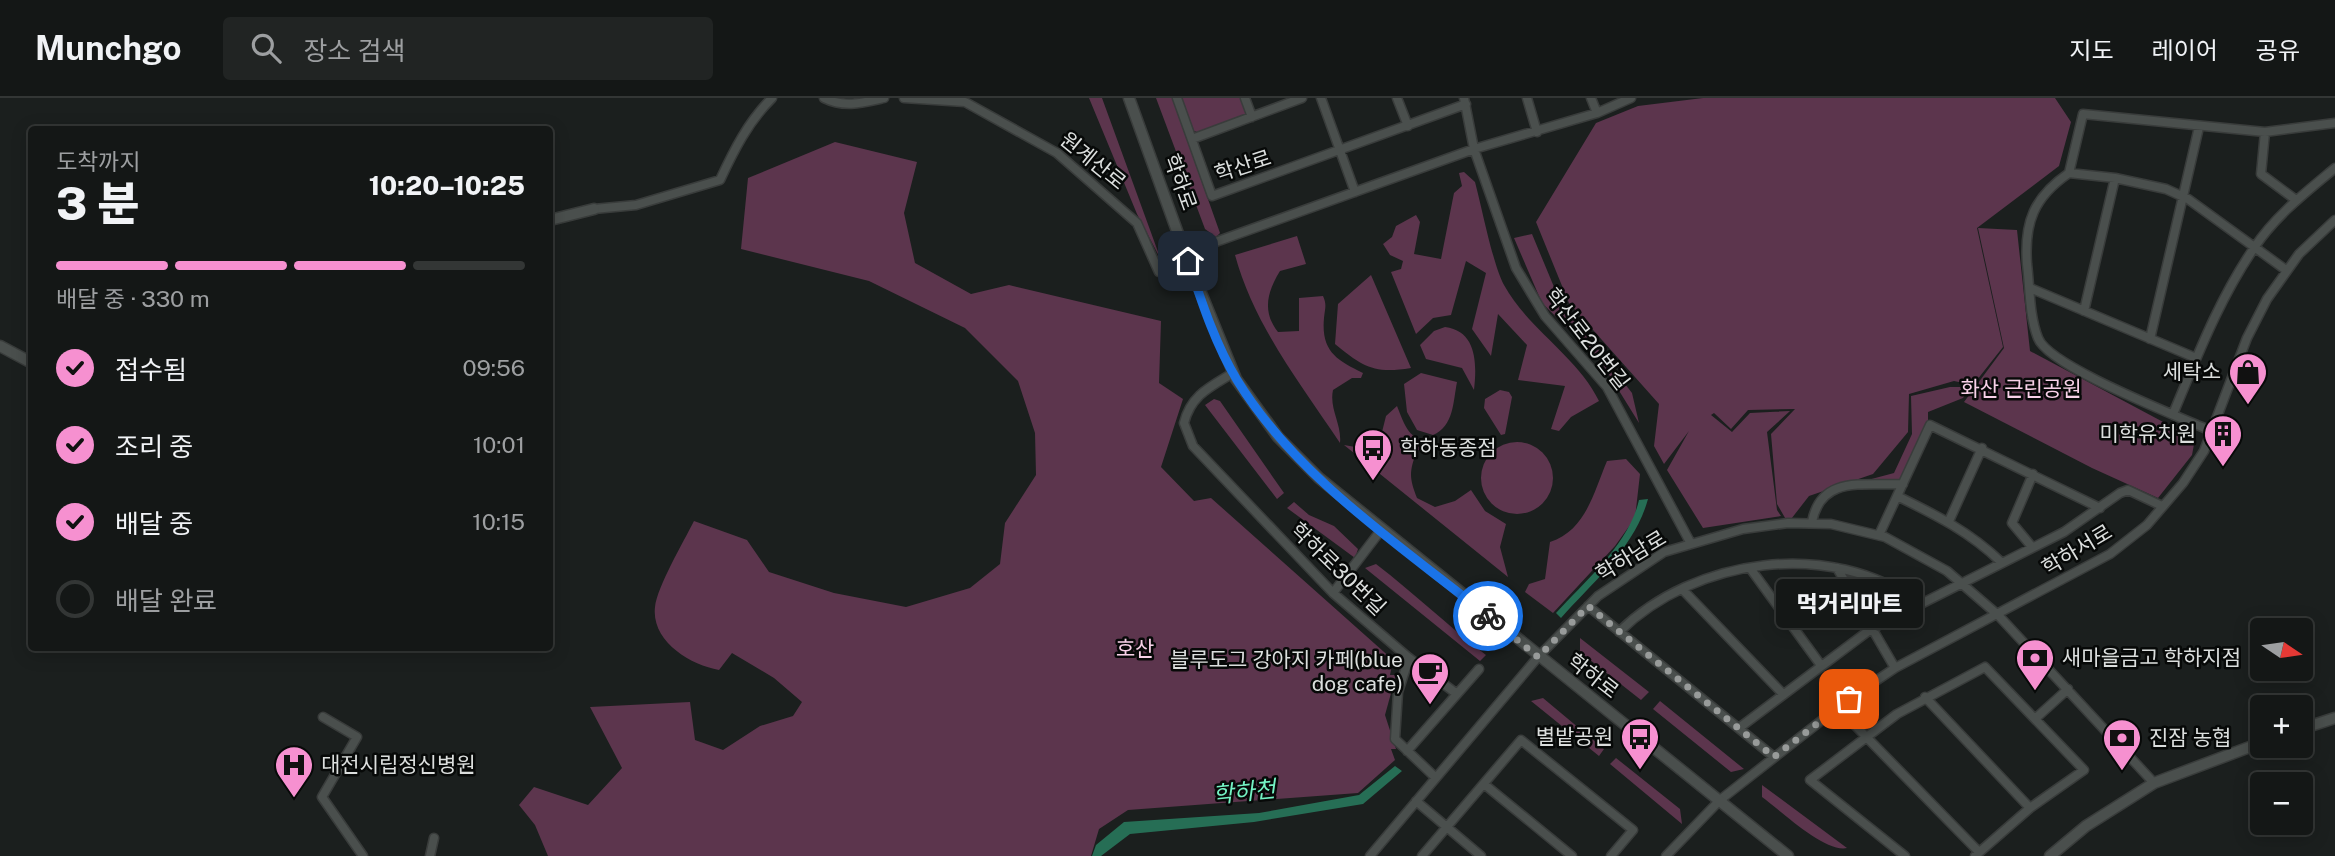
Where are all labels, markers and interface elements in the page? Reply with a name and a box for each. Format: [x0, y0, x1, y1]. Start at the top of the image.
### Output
search box [223, 17, 713, 80]
text: Munchgo [35, 29, 181, 67]
icon: search [247, 29, 285, 67]
text: 장소 검색 [303, 35, 405, 66]
text: 지도 [2069, 36, 2114, 64]
text: 레이어 [2152, 36, 2218, 64]
text: 공유 [2256, 36, 2300, 64]
street label: 원계산로 [1055, 127, 1131, 195]
street label: 학산로 [1211, 145, 1274, 186]
text: 도착까지 [56, 148, 141, 175]
street label: 학하로 [1159, 150, 1202, 213]
text: 10:20–10:25 [369, 170, 525, 201]
text: 3 분 [56, 176, 140, 230]
pin [1158, 231, 1218, 291]
icon: home [1169, 242, 1207, 280]
street label: 학산로20번길 [1540, 283, 1635, 394]
text: 배달 중 · 330 m [56, 285, 210, 312]
icon: check [56, 349, 94, 387]
shop icon: 세탁소 [2227, 351, 2269, 406]
text: 접수됨 [115, 354, 187, 385]
text: 09:56 [462, 354, 525, 381]
place label: 세탁소 [2163, 359, 2221, 384]
park label: 화산 근린공원 [1960, 376, 2082, 401]
building icon: 미학유치원 [2202, 413, 2244, 468]
place label: 미학유치원 [2099, 421, 2196, 446]
icon: check [56, 426, 94, 464]
bus stop icon: 학하동종점 [1352, 427, 1394, 482]
text: 조리 중 [115, 431, 193, 462]
text: 10:01 [473, 431, 525, 458]
place label: 학하동종점 [1400, 435, 1497, 460]
icon: check [56, 503, 94, 541]
text: 배달 중 [115, 508, 193, 539]
text: 10:15 [472, 508, 525, 535]
street label: 학하로30번길 [1286, 517, 1391, 620]
street label: 학하서로 [2037, 519, 2116, 580]
street label: 학하남로 [1591, 525, 1670, 586]
callout: 먹거리마트 [1776, 580, 1923, 629]
courier [1453, 581, 1523, 651]
text: 배달 완료 [115, 585, 217, 616]
text: 먹거리마트 [1797, 590, 1902, 617]
icon: bike [1469, 597, 1507, 635]
north arrow [2250, 618, 2314, 681]
map controls [2250, 618, 2313, 835]
park label: 호산 [1116, 636, 1154, 661]
bank icon: 새마을금고 학하지점 [2014, 637, 2056, 692]
place label: 새마을금고 학하지점 [2062, 645, 2241, 670]
place label: 블루도그 강아지 카페(blue dog cafe) [1170, 647, 1403, 696]
street label: 학하로 [1563, 648, 1624, 703]
cafe icon: 블루도그 강아지 카페(blue dog cafe) [1409, 651, 1451, 706]
pin [1819, 669, 1879, 729]
icon: bag [1830, 680, 1868, 718]
button: + [2250, 695, 2313, 758]
bus stop icon: 별밭공원 [1619, 716, 1661, 771]
bank icon: 진잠 농협 [2101, 717, 2143, 772]
place label: 별밭공원 [1536, 724, 1613, 749]
place label: 진잠 농협 [2149, 725, 2231, 750]
hospital icon: 대전시립정신병원 [273, 744, 315, 799]
place label: 대전시립정신병원 [321, 752, 476, 777]
button: − [2250, 772, 2313, 835]
water label: 학하천 [1211, 774, 1280, 808]

